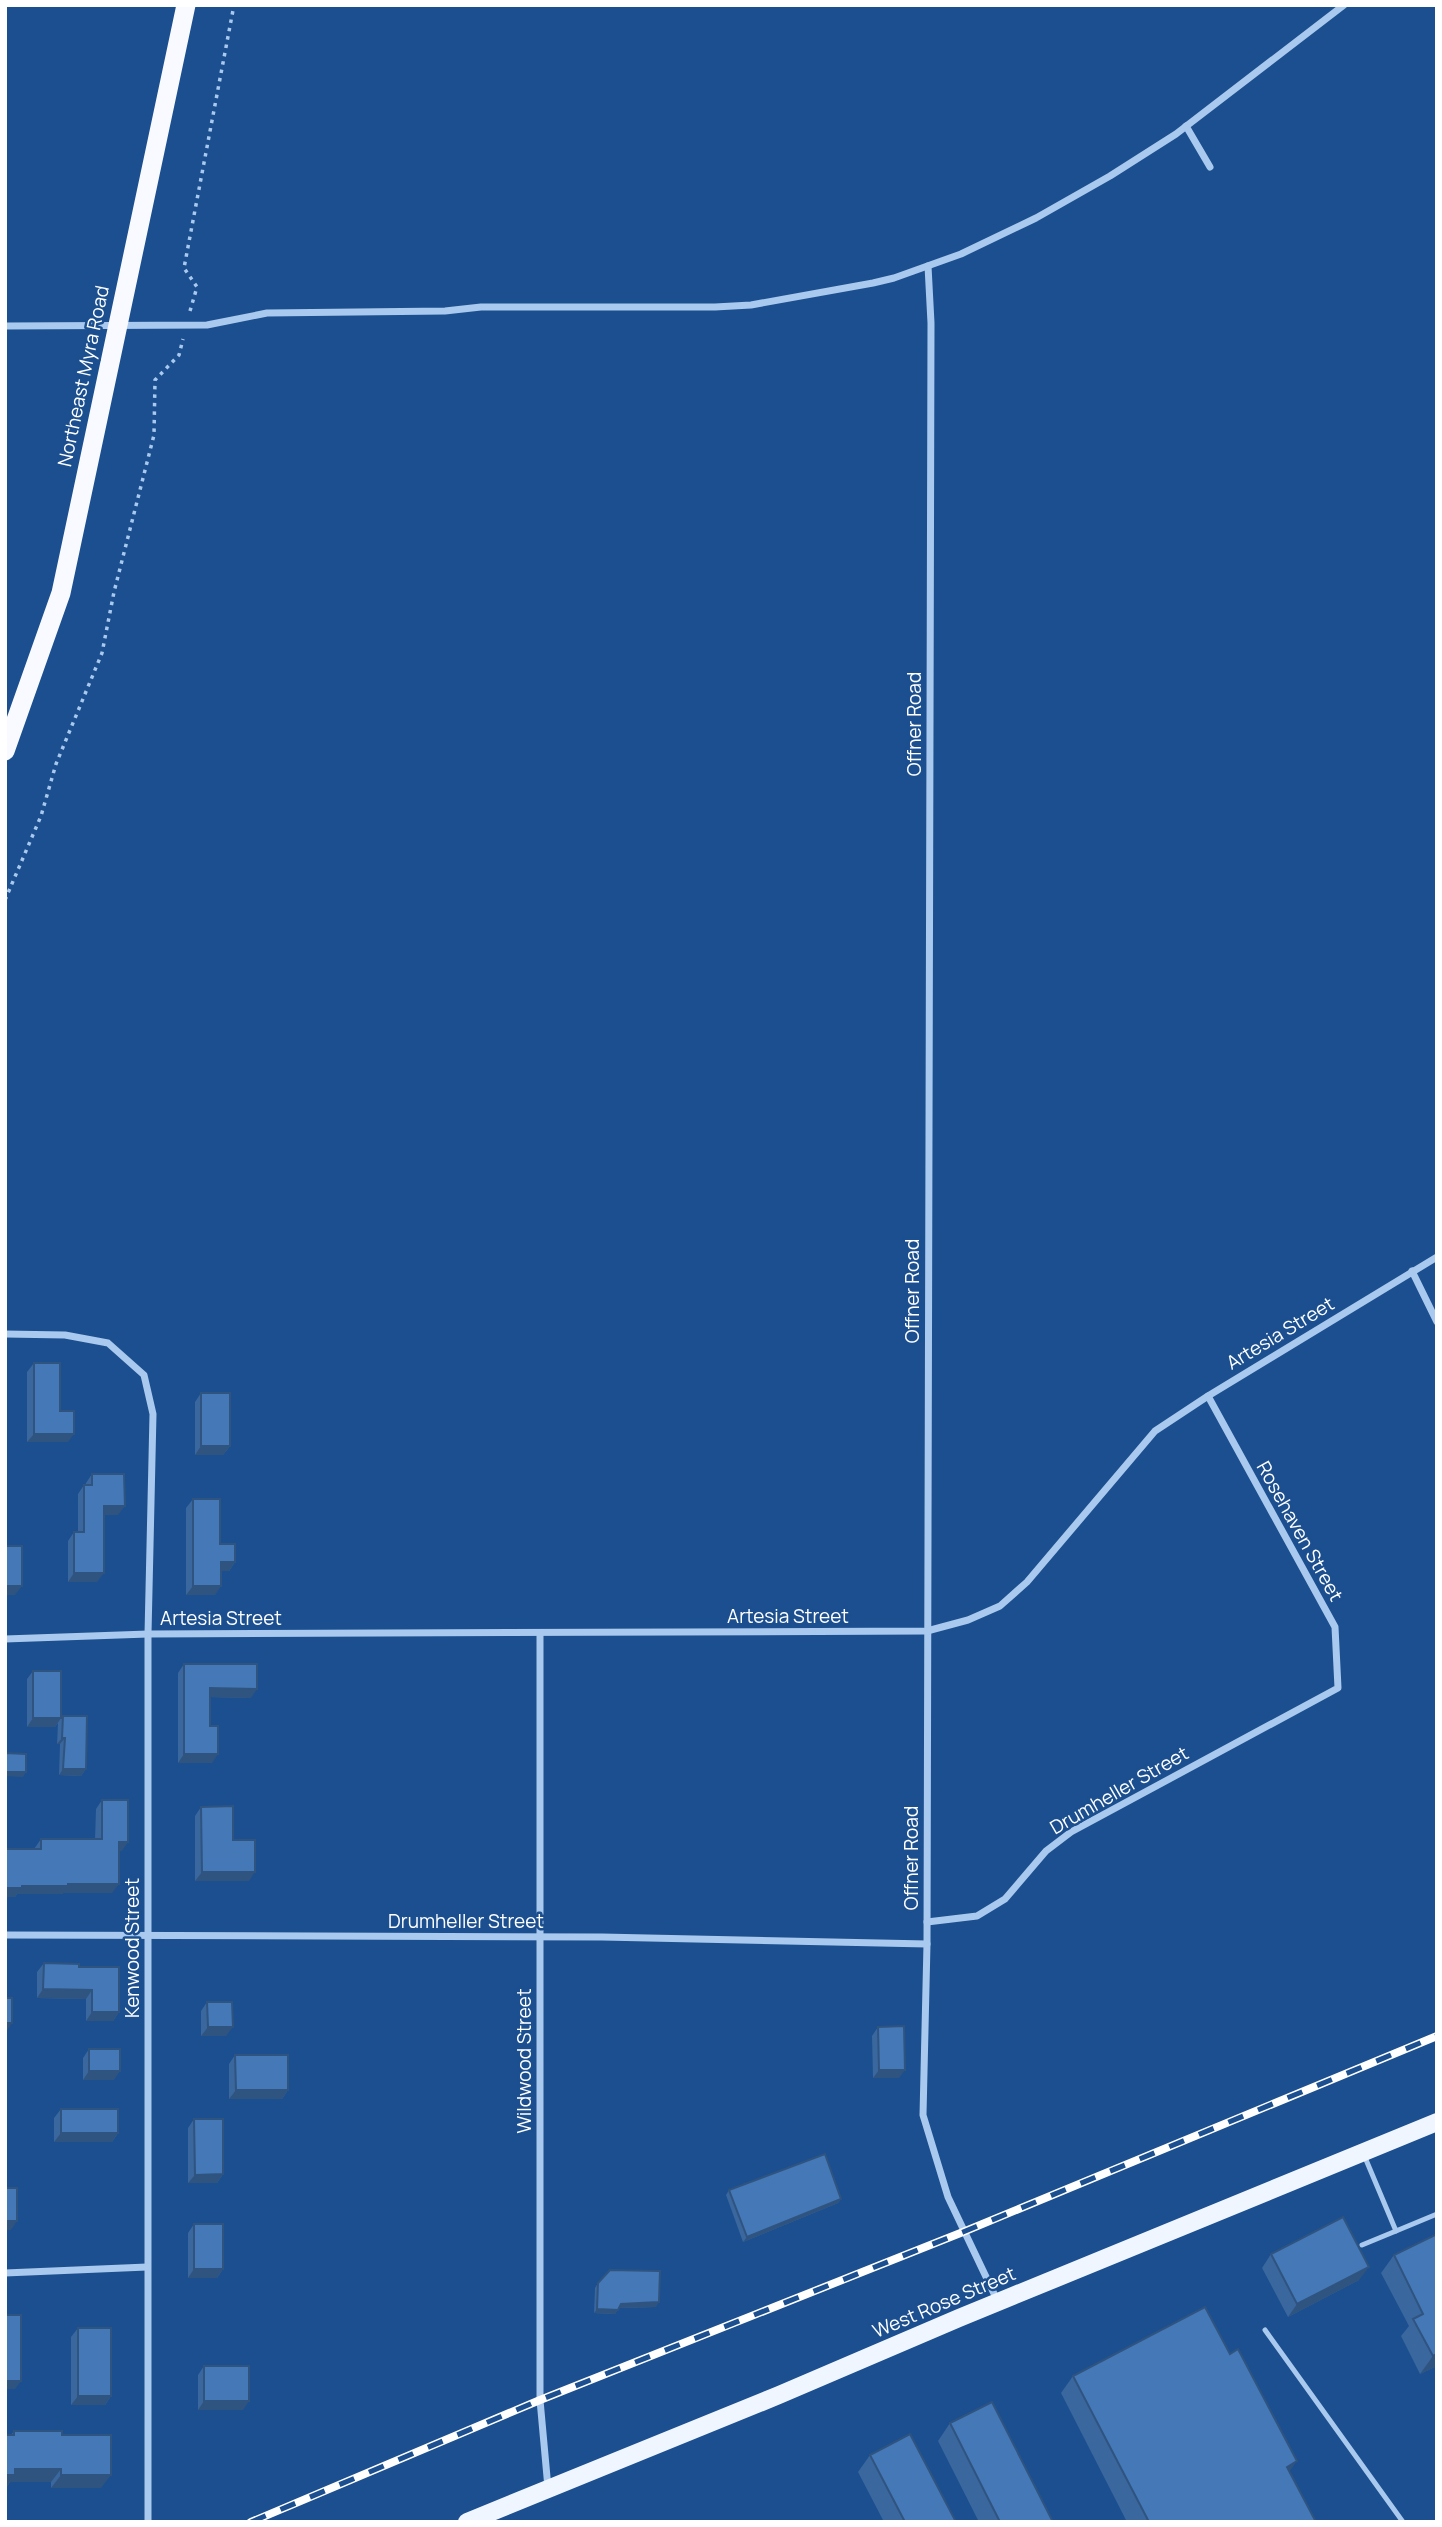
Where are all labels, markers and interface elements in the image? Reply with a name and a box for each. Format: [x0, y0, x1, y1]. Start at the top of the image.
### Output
street label: Northeast Myra Road [51, 283, 115, 469]
street label: Offner Road [901, 672, 927, 776]
street label: Offner Road [899, 1239, 925, 1343]
street label: Artesia Street [1221, 1290, 1339, 1376]
street label: Rosehaven Street [1251, 1456, 1349, 1606]
street label: Artesia Street [727, 1603, 849, 1629]
street label: Artesia Street [160, 1605, 282, 1631]
street label: Drumheller Street [1045, 1740, 1193, 1840]
street label: Offner Road [898, 1806, 924, 1910]
street label: Kenwood Street [119, 1878, 145, 2018]
street label: Drumheller Street [388, 1908, 544, 1934]
street label: Wildwood Street [511, 1988, 537, 2134]
street label: West Rose Street [869, 2260, 1019, 2344]

